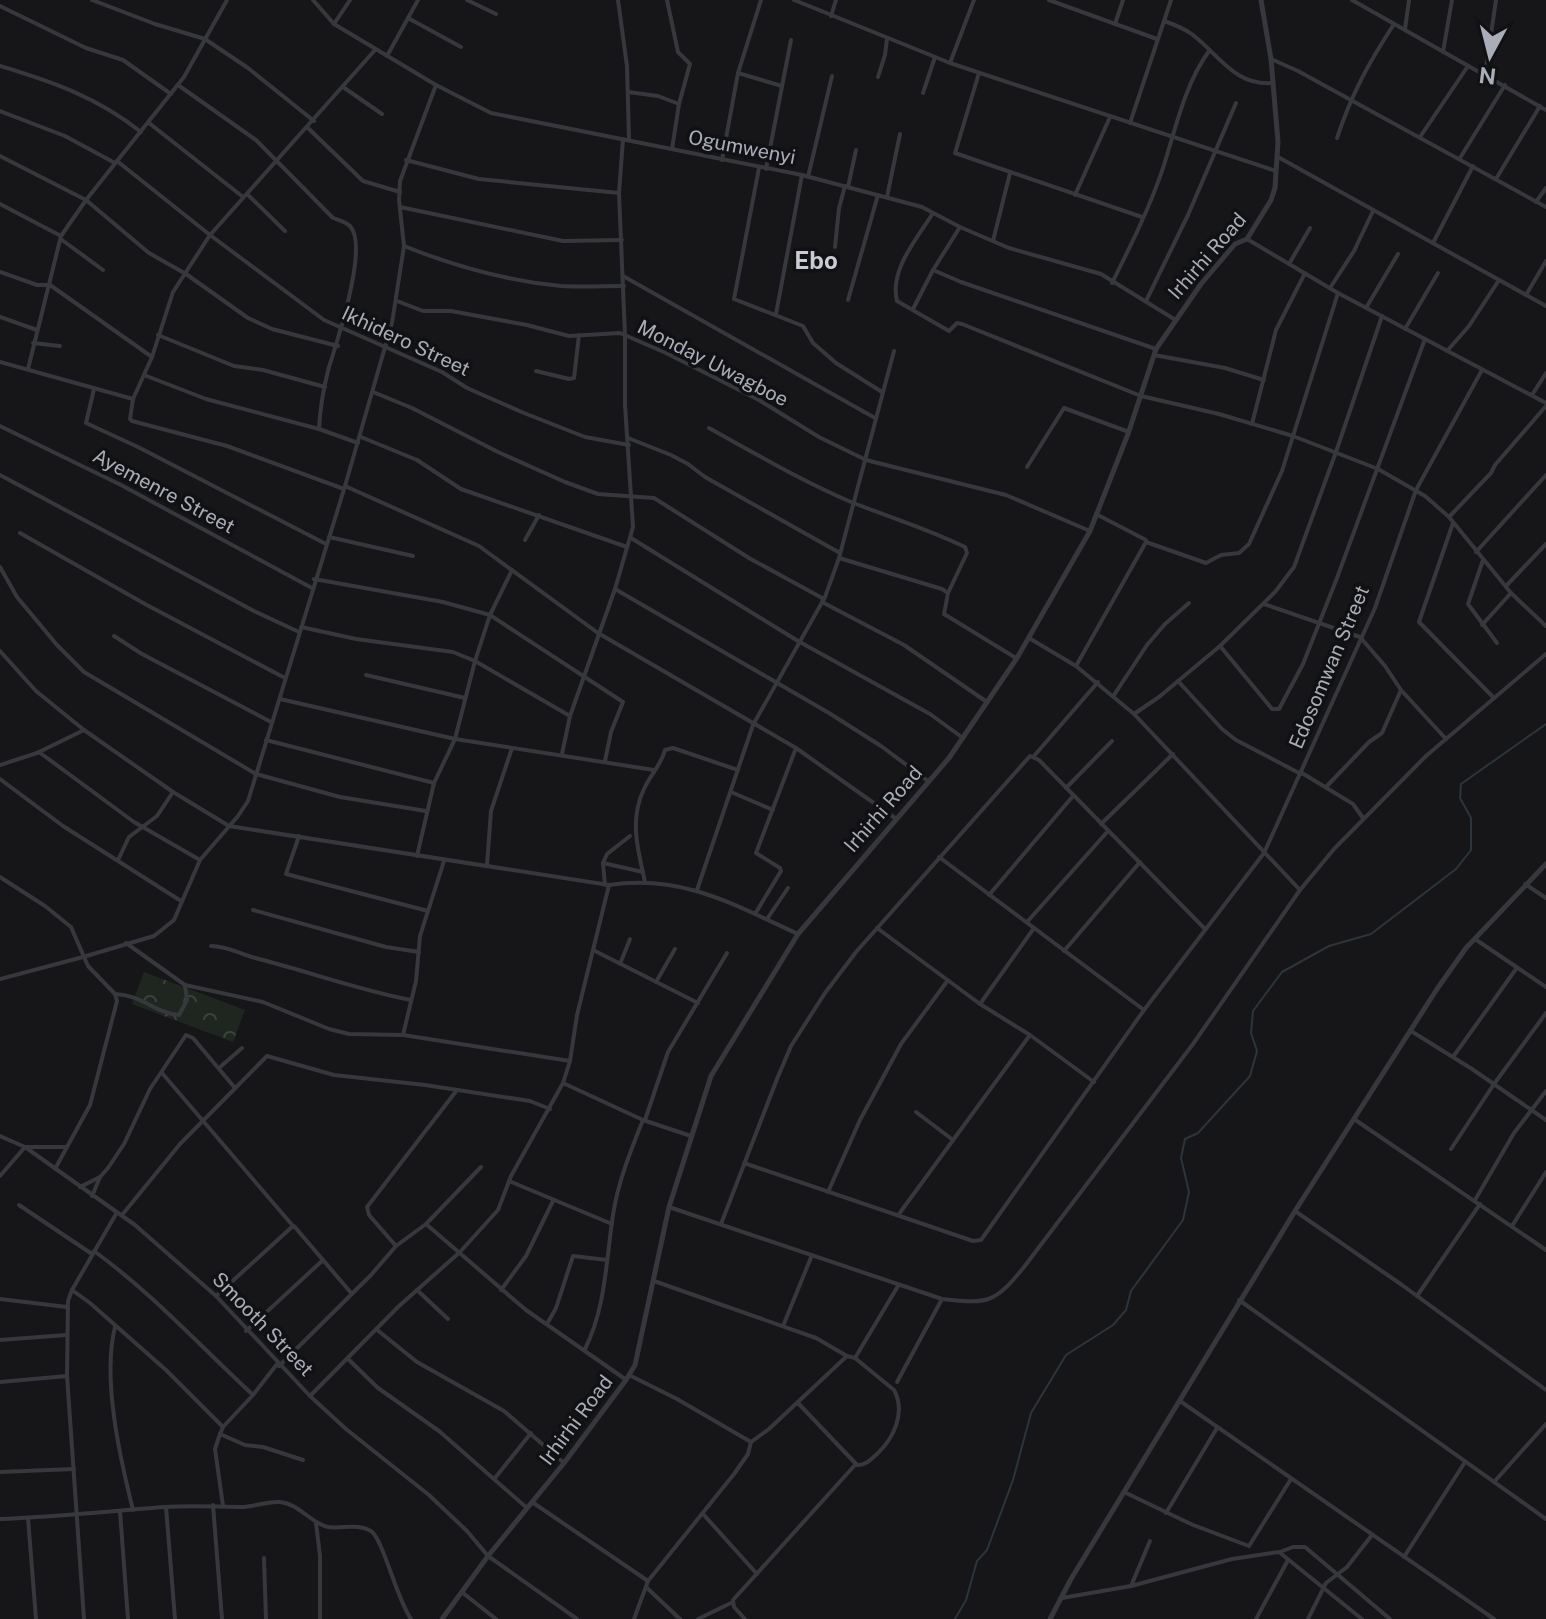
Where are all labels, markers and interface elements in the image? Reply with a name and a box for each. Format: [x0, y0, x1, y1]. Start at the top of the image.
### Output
north arrow [1450, 16, 1530, 96]
text: N [1477, 62, 1498, 90]
street label: Ogumwenyi [686, 125, 798, 169]
street label: Irhirhi Road [1163, 208, 1251, 304]
district label: Ebo [794, 246, 838, 274]
street label: Ikhidero Street [338, 301, 474, 381]
street label: Monday Uwagboe [634, 315, 792, 411]
street label: Ayemenre Street [89, 444, 239, 538]
street label: Edosomwan Street [1284, 582, 1374, 752]
street label: Irhirhi Road [839, 761, 927, 857]
street label: Smooth Street [207, 1267, 319, 1381]
street label: Irhirhi Road [534, 1370, 618, 1470]

